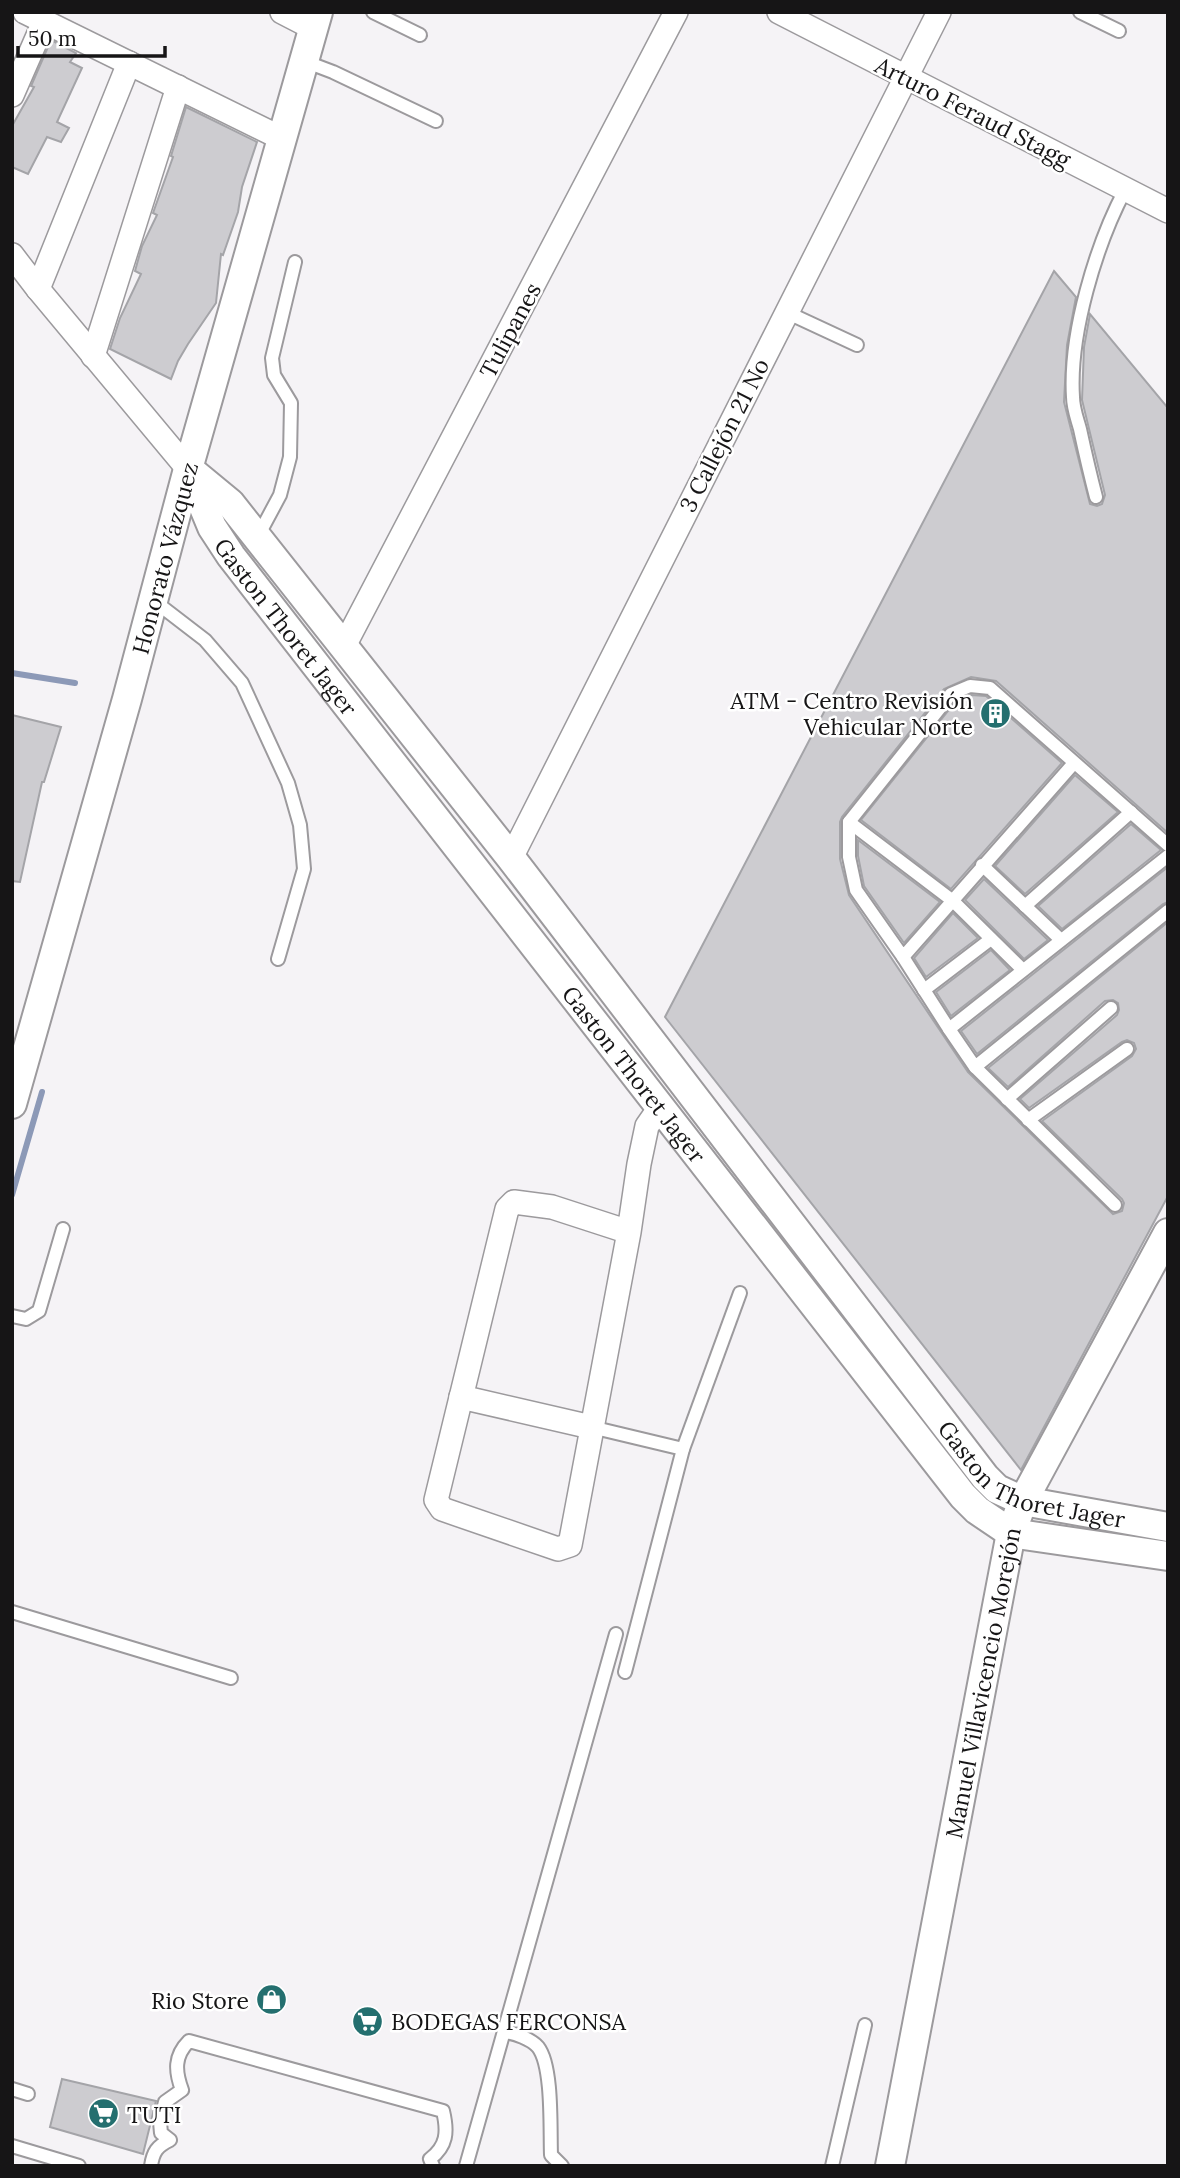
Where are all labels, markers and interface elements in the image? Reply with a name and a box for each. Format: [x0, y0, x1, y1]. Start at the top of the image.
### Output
scale bar [18, 14, 164, 58]
text: 50 m [28, 25, 77, 52]
street label: Arturo Feraud Stagg [870, 50, 1077, 174]
street label: Tulipanes [473, 278, 547, 382]
street label: 3 Callejón 21 No [673, 353, 775, 517]
street label: Honorato Vázquez [125, 459, 204, 657]
street label: Gaston Thoret Jager [209, 532, 364, 721]
place label: ATM - Centro Revisión Vehicular Norte [729, 686, 973, 741]
building icon: ATM - Centro Revisión Vehicular Norte [979, 696, 1013, 730]
street label: Gaston Thoret Jager [556, 980, 712, 1168]
street label: Gaston Thoret Jager [932, 1415, 1127, 1534]
street label: Manuel Villavicencio Morejón [938, 1525, 1026, 1841]
shop icon: Rio Store [255, 1983, 289, 2017]
place label: Rio Store [151, 1986, 249, 2015]
supermarket icon: BODEGAS FERCONSA [351, 2004, 385, 2038]
place label: BODEGAS FERCONSA [391, 2007, 627, 2036]
supermarket icon: TUTI [87, 2097, 121, 2131]
place label: TUTI [127, 2100, 181, 2129]

